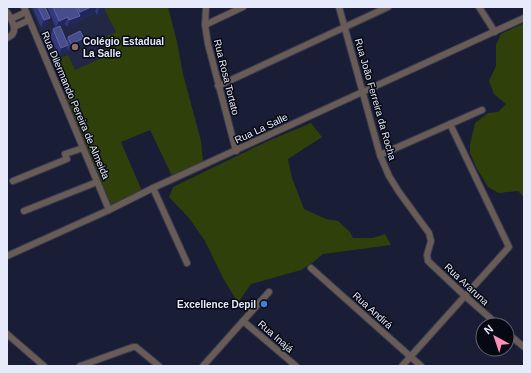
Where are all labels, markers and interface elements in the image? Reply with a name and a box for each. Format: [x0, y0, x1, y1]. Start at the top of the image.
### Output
street label: Rua Dilermando Pereira de Almeida [39, 30, 112, 181]
place label: Colégio Estadual La Salle [83, 36, 164, 59]
street label: Rua João Ferreira da Rocha [353, 37, 398, 162]
street label: Rua Rosa Tortato [212, 38, 241, 117]
marker: Colégio Estadual La Salle [70, 42, 80, 52]
street label: Rua La Salle [233, 111, 290, 146]
street label: Rua Araruna [442, 261, 491, 308]
street label: Rua Andirá [351, 290, 395, 331]
place label: Excellence Depil [177, 299, 256, 310]
marker: Excellence Depil [259, 299, 269, 309]
north arrow [475, 317, 515, 357]
street label: Rua Inajá [256, 318, 296, 355]
text: N [482, 322, 496, 336]

